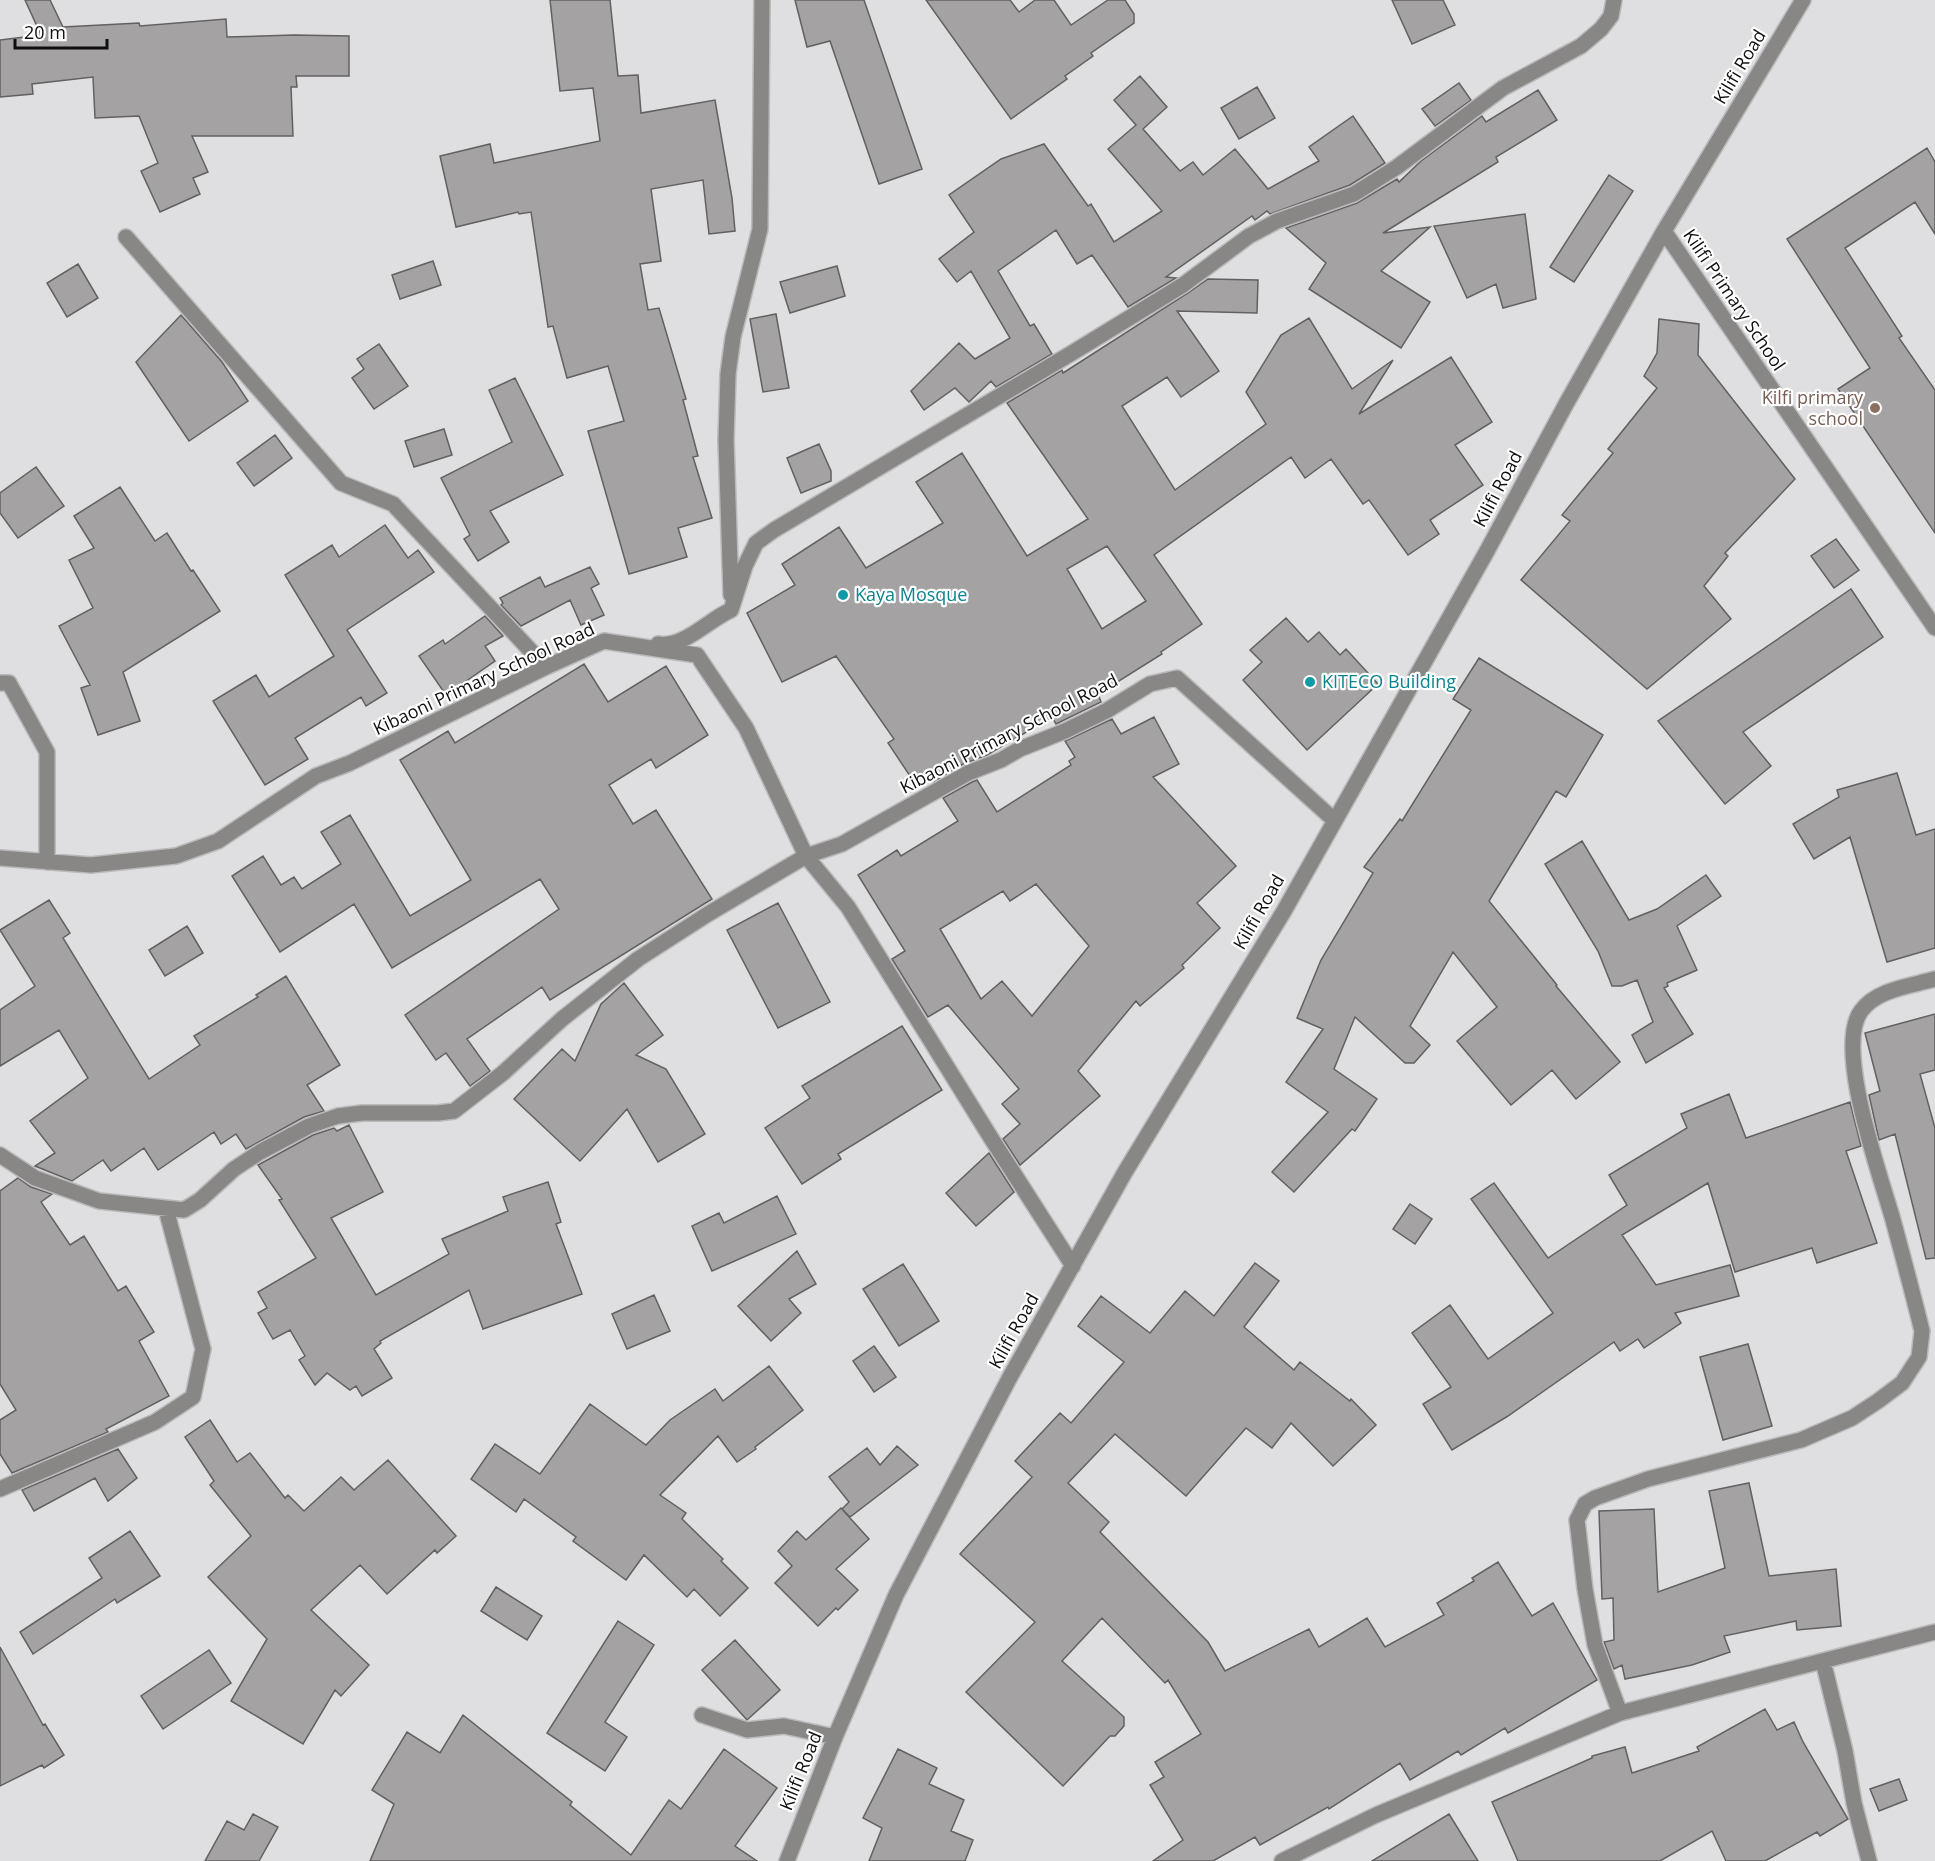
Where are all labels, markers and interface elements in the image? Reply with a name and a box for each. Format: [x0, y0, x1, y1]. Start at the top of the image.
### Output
scale bar [15, 12, 106, 50]
text: 20 m [24, 20, 66, 44]
street label: Kilifi Road [1708, 25, 1771, 108]
street label: Kilifi Primary School [1678, 224, 1791, 375]
place label: Kilfi primary school [1762, 385, 1864, 430]
marker: Kilfi primary school [1868, 401, 1882, 415]
street label: Kilifi Road [1467, 446, 1527, 531]
place label: Kaya Mosque [855, 582, 967, 606]
marker: Kaya Mosque [836, 588, 850, 602]
street label: Kibaoni Primary School Road [369, 616, 598, 740]
street label: Kibaoni Primary School Road [896, 668, 1122, 799]
place label: KITECO Building [1322, 669, 1456, 693]
marker: KITECO Building [1303, 675, 1317, 689]
street label: Kilifi Road [1227, 870, 1289, 953]
street label: Kilifi Road [983, 1288, 1044, 1373]
street label: Kilifi Road [773, 1728, 827, 1814]

